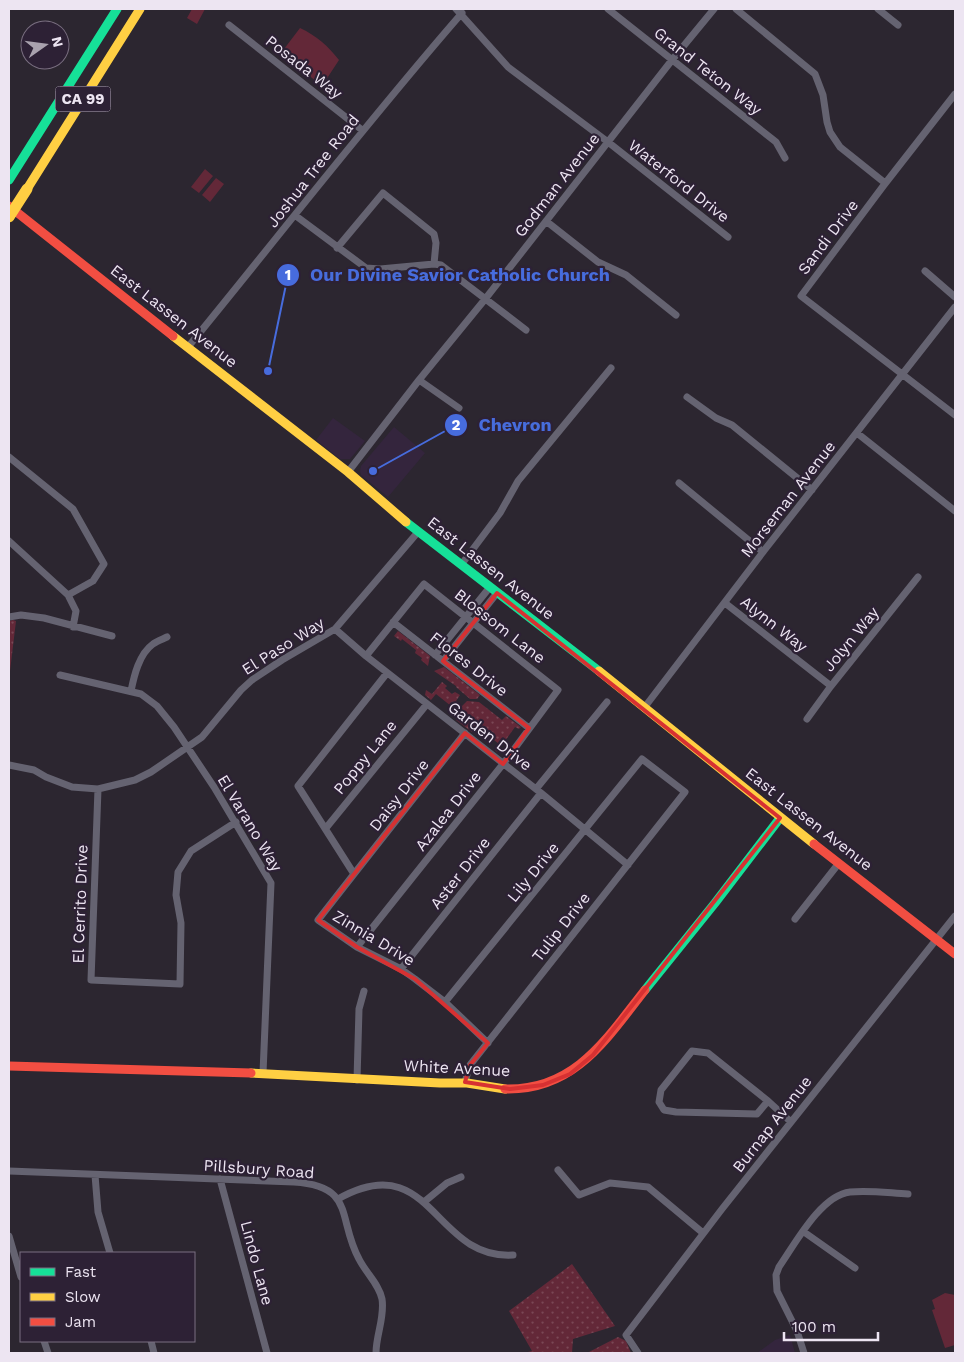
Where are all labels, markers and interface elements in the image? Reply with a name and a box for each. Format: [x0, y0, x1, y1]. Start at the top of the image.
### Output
north arrow [20, 20, 70, 70]
street label: Grand Teton Way [650, 23, 766, 119]
street label: Posada Way [262, 31, 347, 103]
text: N [49, 35, 67, 49]
road number: CA 99 [56, 86, 110, 112]
street label: Joshua Tree Road [263, 111, 363, 231]
street label: Godman Avenue [510, 129, 604, 241]
street label: Waterford Drive [625, 136, 733, 226]
street label: Sandi Drive [794, 196, 862, 278]
callout: Our Divine Savior Catholic Church [275, 258, 621, 291]
street label: East Lassen Avenue [107, 261, 241, 371]
text: Our Divine Savior Catholic Church [310, 264, 610, 285]
text: 1 [285, 266, 291, 284]
callout: Chevron [443, 408, 561, 441]
text: Chevron [478, 414, 552, 435]
text: 2 [452, 416, 461, 434]
street label: Morseman Avenue [737, 437, 839, 561]
street label: East Lassen Avenue [424, 513, 558, 623]
street label: Blossom Lane [451, 585, 549, 667]
street label: Alynn Way [737, 592, 812, 657]
street label: Jolyn Way [819, 602, 883, 675]
street label: El Paso Way [238, 613, 328, 679]
street label: Flores Drive [426, 628, 512, 700]
street label: Garden Drive [444, 697, 536, 775]
street label: Poppy Lane [329, 716, 401, 798]
street label: Daisy Drive [365, 755, 433, 835]
street label: East Lassen Avenue [742, 764, 876, 874]
street label: Azalea Drive [411, 767, 485, 855]
street label: El Varano Way [214, 771, 287, 875]
street label: Aster Drive [426, 833, 494, 913]
street label: Lily Drive [503, 838, 563, 906]
street label: El Cerrito Drive [68, 844, 92, 964]
street label: Tulip Drive [528, 888, 594, 966]
street label: Zinnia Drive [330, 906, 418, 970]
street label: White Avenue [403, 1056, 511, 1080]
street label: Burnap Avenue [728, 1072, 816, 1176]
street label: Pillsbury Road [203, 1156, 315, 1182]
street label: Lindo Lane [237, 1219, 277, 1307]
legend [20, 1252, 195, 1342]
text: Fast [65, 1263, 97, 1281]
text: Slow [65, 1288, 101, 1306]
scale bar [784, 1310, 878, 1342]
text: Jam [65, 1313, 96, 1331]
text: 100 m [792, 1318, 836, 1336]

